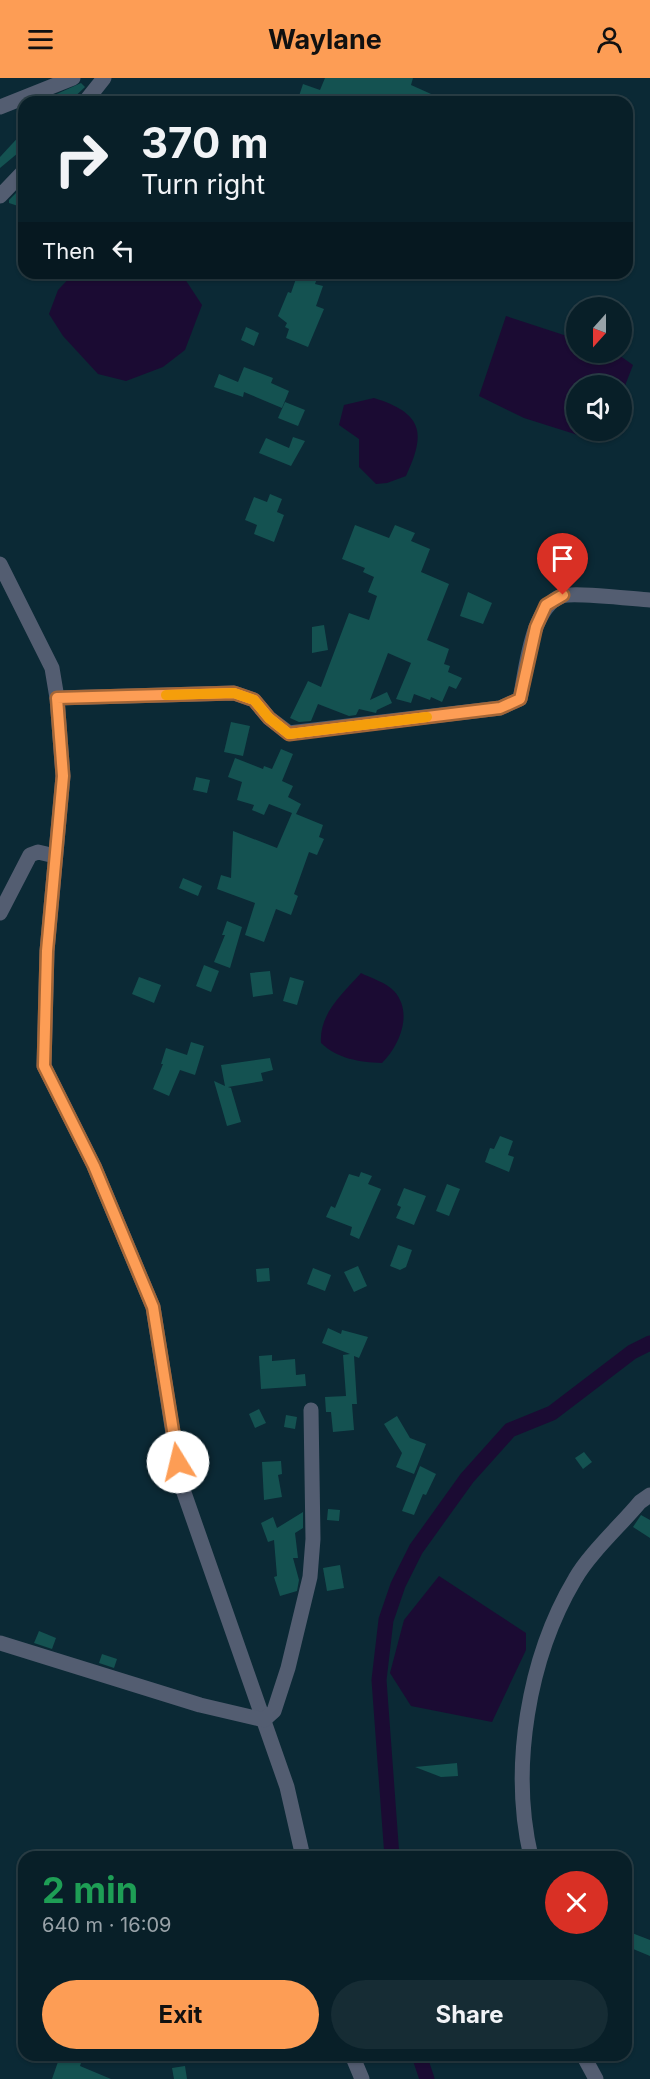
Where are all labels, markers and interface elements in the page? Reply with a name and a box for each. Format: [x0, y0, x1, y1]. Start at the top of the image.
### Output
icon: menu [24, 23, 57, 56]
text: Waylane [268, 23, 382, 56]
icon: person [593, 23, 626, 56]
text: 370 m [141, 117, 268, 168]
icon: right [42, 120, 120, 198]
text: Turn right [141, 168, 265, 201]
icon: left [107, 234, 140, 267]
text: Then [42, 238, 95, 264]
north arrow [566, 297, 632, 363]
map controls [566, 297, 632, 441]
button: sound [566, 375, 632, 441]
pin [537, 533, 588, 595]
icon: arrive [546, 542, 579, 575]
position arrow [146, 1430, 210, 1494]
text: 2 min [42, 1868, 138, 1912]
button: close [545, 1871, 608, 1934]
text: 640 m · 16:09 [42, 1913, 171, 1937]
button: Exit [42, 1980, 319, 2049]
button: Share [331, 1980, 608, 2049]

